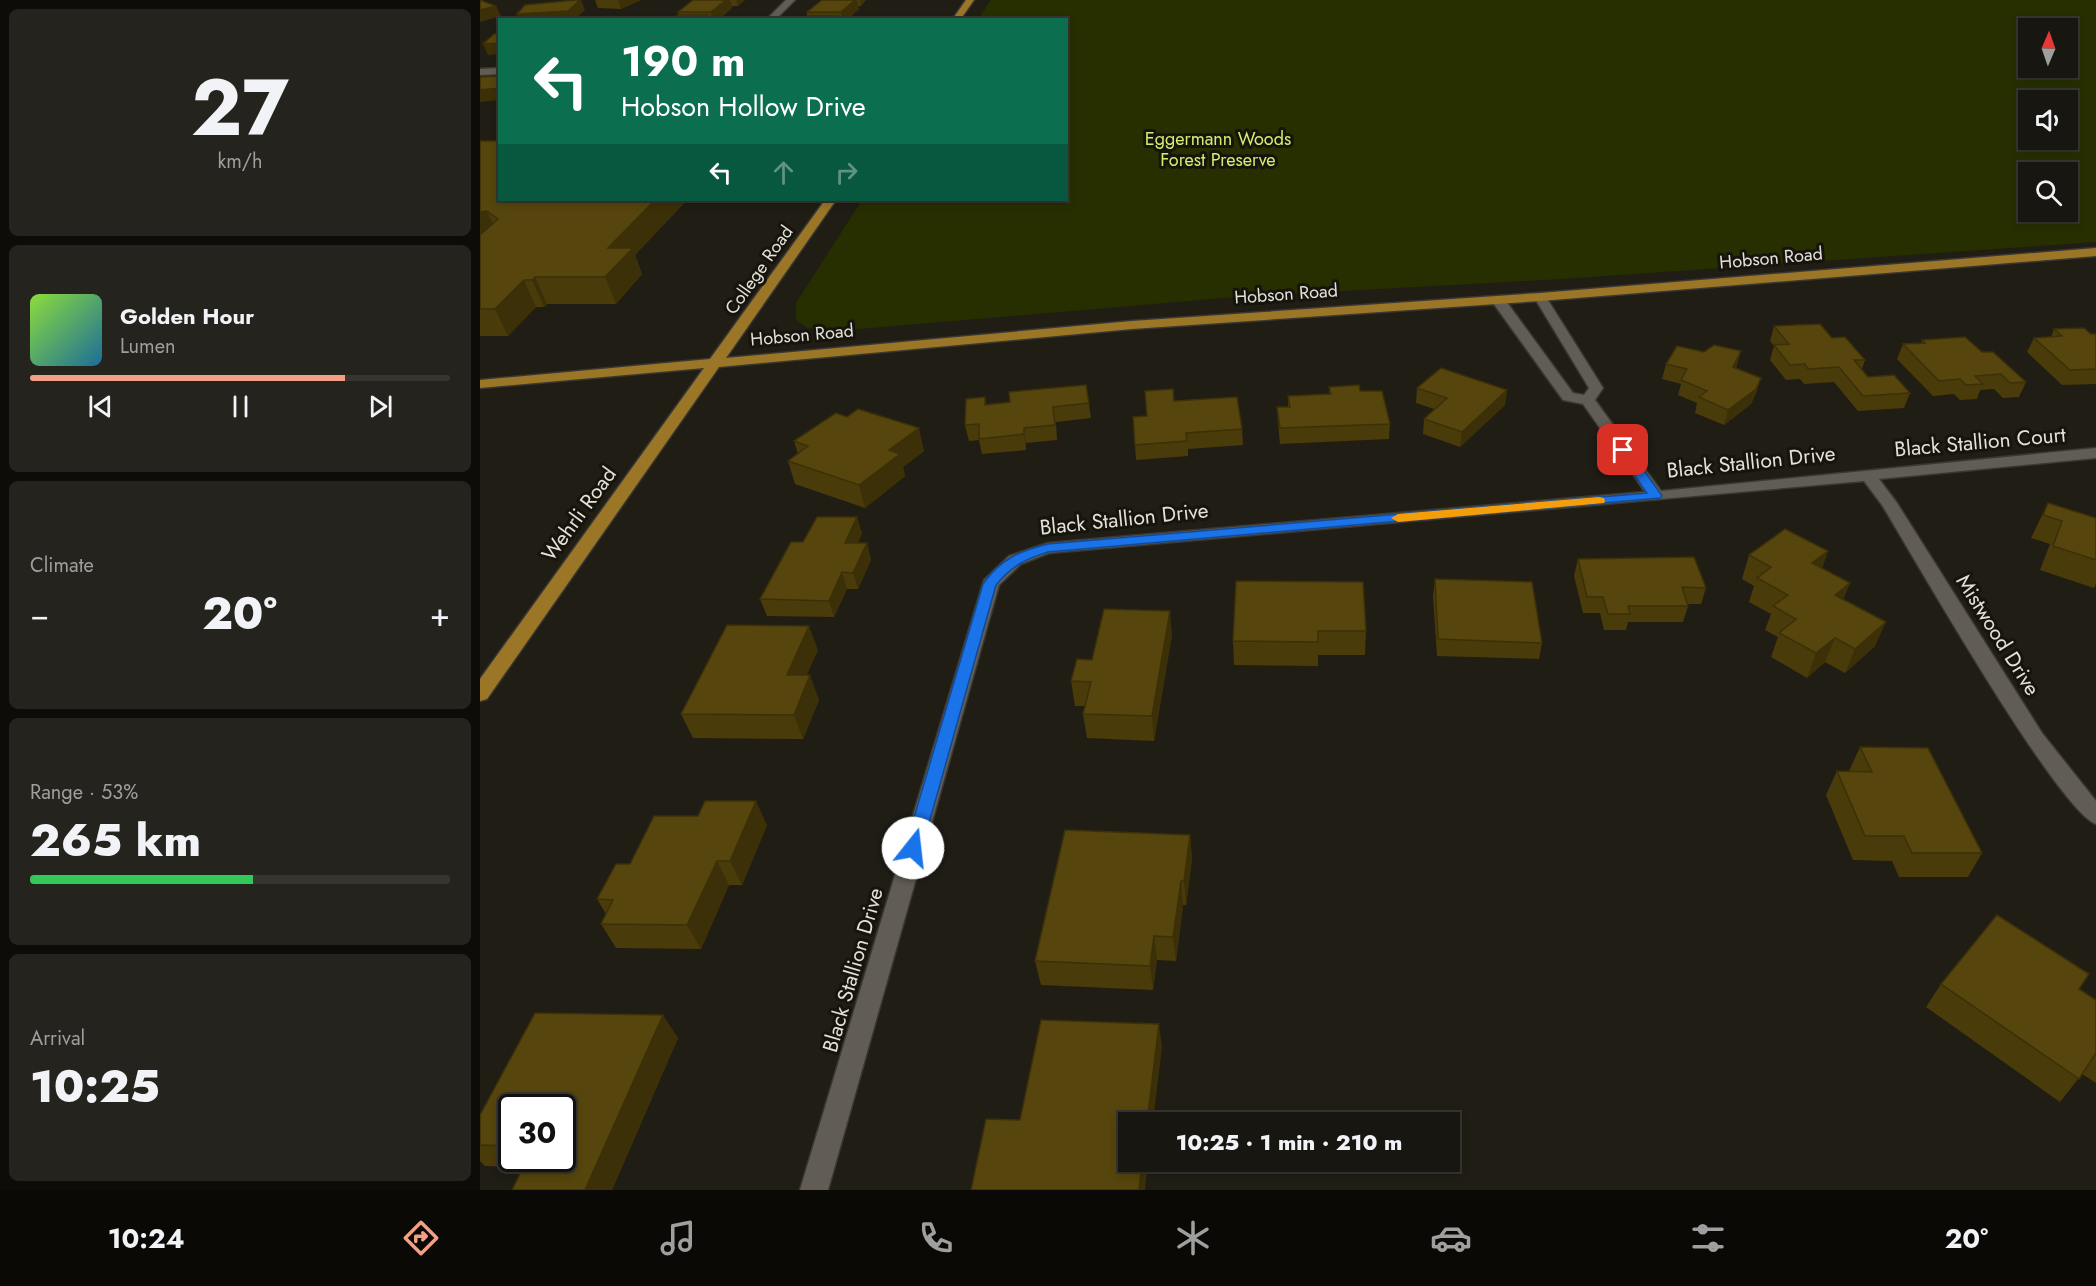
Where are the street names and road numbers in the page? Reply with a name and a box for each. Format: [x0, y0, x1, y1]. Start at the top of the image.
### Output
street label: College Road [719, 220, 799, 320]
street label: Hobson Road [1718, 241, 1824, 275]
street label: Hobson Road [1233, 277, 1339, 311]
street label: Hobson Road [749, 318, 855, 352]
street label: Black Stallion Court [1893, 420, 2067, 464]
street label: Black Stallion Drive [1665, 438, 1837, 486]
street label: Wehrli Road [535, 461, 623, 567]
street label: Black Stallion Drive [1038, 495, 1210, 543]
street label: Mistwood Drive [1949, 569, 2047, 702]
street label: Black Stallion Drive [815, 884, 891, 1056]

